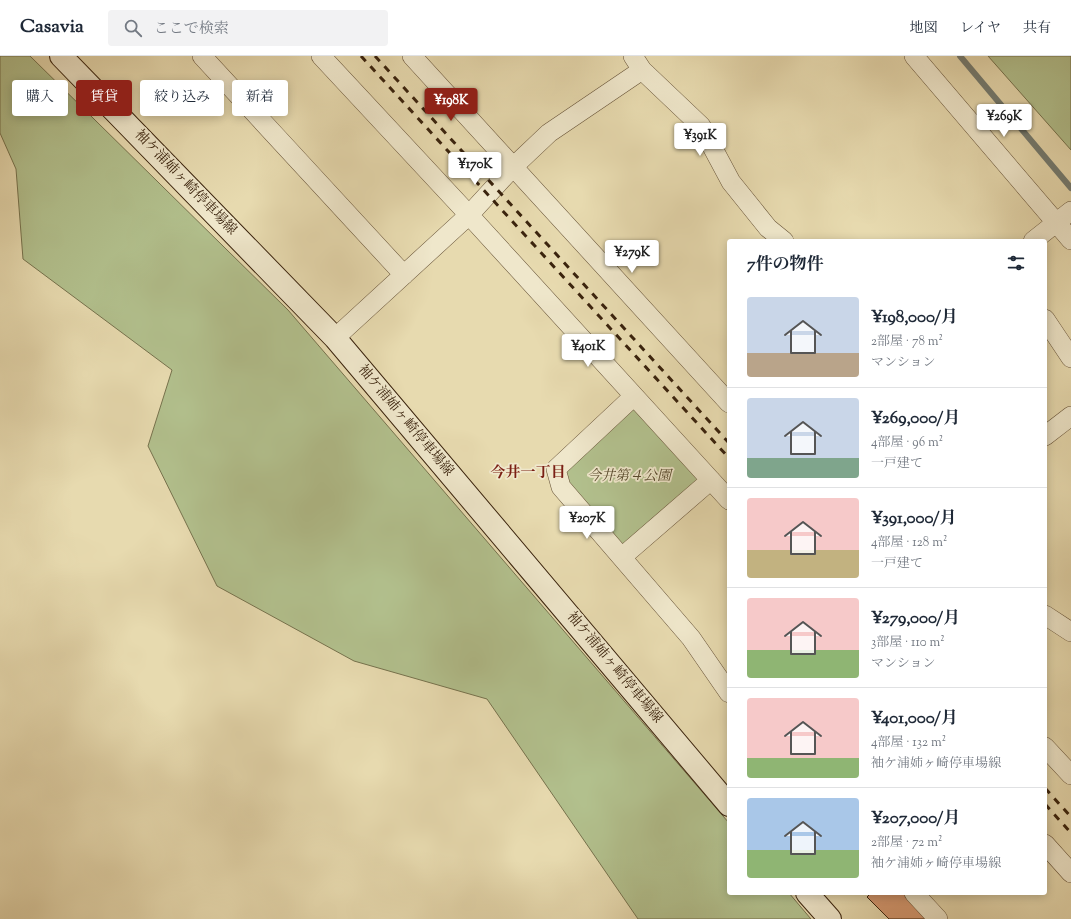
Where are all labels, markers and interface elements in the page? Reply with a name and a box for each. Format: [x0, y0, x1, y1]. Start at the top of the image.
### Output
search box [108, 10, 388, 46]
text: Casavia [20, 14, 84, 41]
icon: search [122, 17, 144, 39]
text: ここで検索 [154, 19, 229, 40]
text: 地図 [910, 19, 938, 39]
text: レイヤ [960, 19, 1001, 39]
text: 共有 [1023, 19, 1051, 39]
chip: 購入 [12, 80, 68, 116]
chip: 賃貸 [76, 80, 132, 116]
chip: 絞り込み [140, 80, 224, 116]
chip: 新着 [232, 80, 288, 116]
pin: ¥198K [423, 88, 479, 122]
text: ¥198K [434, 92, 468, 110]
pin: ¥269K [976, 104, 1032, 138]
text: ¥269K [986, 108, 1022, 126]
pin: ¥391K [672, 123, 728, 157]
street label: 袖ケ浦姉ヶ崎停車場線 [129, 126, 241, 240]
text: ¥391K [683, 127, 717, 145]
pin: ¥170K [447, 152, 503, 186]
text: ¥170K [457, 156, 493, 174]
pin: ¥279K [604, 240, 660, 274]
text: ¥279K [614, 244, 650, 262]
icon: filters [1005, 252, 1027, 274]
text: 7件の物件 [747, 253, 824, 277]
text: ¥198,000/月 [871, 306, 958, 330]
icon: home [779, 313, 827, 361]
text: 2部屋 · 78 m² [871, 333, 943, 351]
pin: ¥401K [560, 334, 616, 368]
text: ¥401K [571, 338, 605, 356]
text: マンション [871, 354, 935, 372]
street label: 袖ケ浦姉ヶ崎停車場線 [352, 361, 458, 481]
text: ¥269,000/月 [871, 407, 960, 431]
icon: home [779, 414, 827, 462]
text: 4部屋 · 96 m² [871, 434, 943, 452]
text: 一戸建て [871, 455, 923, 473]
district label: 今井一丁目 [490, 463, 566, 484]
park label: 今井第４公園 [587, 467, 673, 487]
pin: ¥207K [559, 506, 615, 540]
text: ¥391,000/月 [871, 507, 957, 531]
text: ¥207K [568, 510, 606, 528]
icon: home [779, 514, 827, 562]
text: 4部屋 · 128 m² [871, 534, 947, 552]
text: 一戸建て [871, 555, 923, 573]
text: ¥279,000/月 [871, 607, 960, 631]
street label: 袖ケ浦姉ヶ崎停車場線 [561, 608, 667, 728]
icon: home [779, 614, 827, 662]
text: 3部屋 · 110 m² [871, 634, 945, 652]
text: マンション [871, 655, 935, 673]
text: ¥401,000/月 [871, 707, 958, 731]
icon: home [779, 714, 827, 762]
text: 4部屋 · 132 m² [871, 734, 946, 752]
text: 袖ケ浦姉ヶ崎停車場線 [871, 755, 1001, 773]
text: ¥207,000/月 [871, 807, 960, 831]
icon: home [779, 814, 827, 862]
text: 2部屋 · 72 m² [871, 834, 942, 852]
text: 袖ケ浦姉ヶ崎停車場線 [871, 855, 1001, 873]

